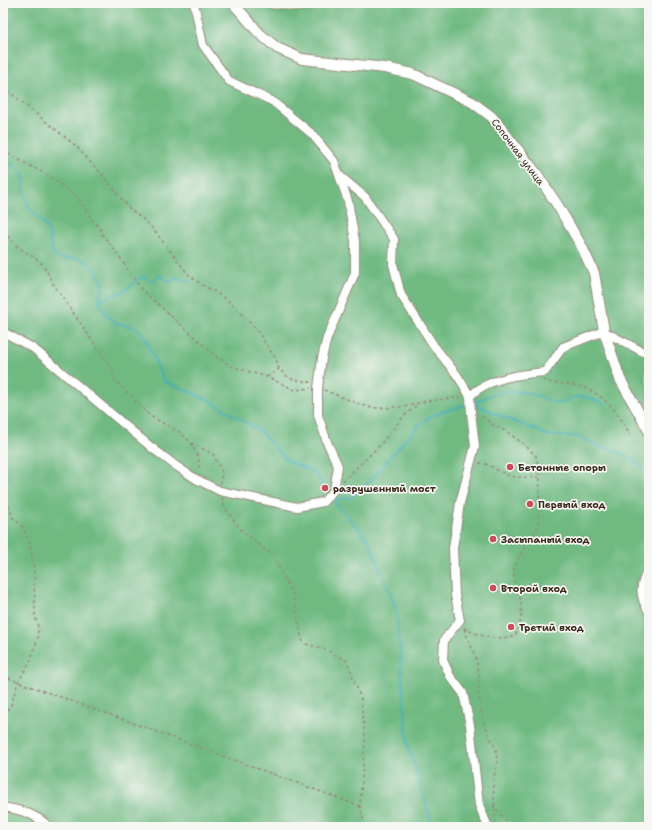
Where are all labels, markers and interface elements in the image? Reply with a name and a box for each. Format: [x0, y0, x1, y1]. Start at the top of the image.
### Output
street label: Сопочная улица [489, 116, 548, 189]
place label: Бетонные опоры [518, 461, 606, 474]
marker: Бетонные опоры [505, 462, 515, 472]
place label: разрушенный мост [333, 482, 436, 495]
marker: разрушенный мост [320, 483, 330, 493]
place label: Первый вход [538, 498, 605, 511]
marker: Первый вход [525, 499, 535, 509]
place label: Засыпаный вход [501, 533, 589, 546]
marker: Засыпаный вход [488, 534, 498, 544]
place label: Второй вход [501, 582, 567, 595]
marker: Второй вход [488, 583, 498, 593]
place label: Третий вход [519, 621, 584, 634]
marker: Третий вход [506, 622, 516, 632]

